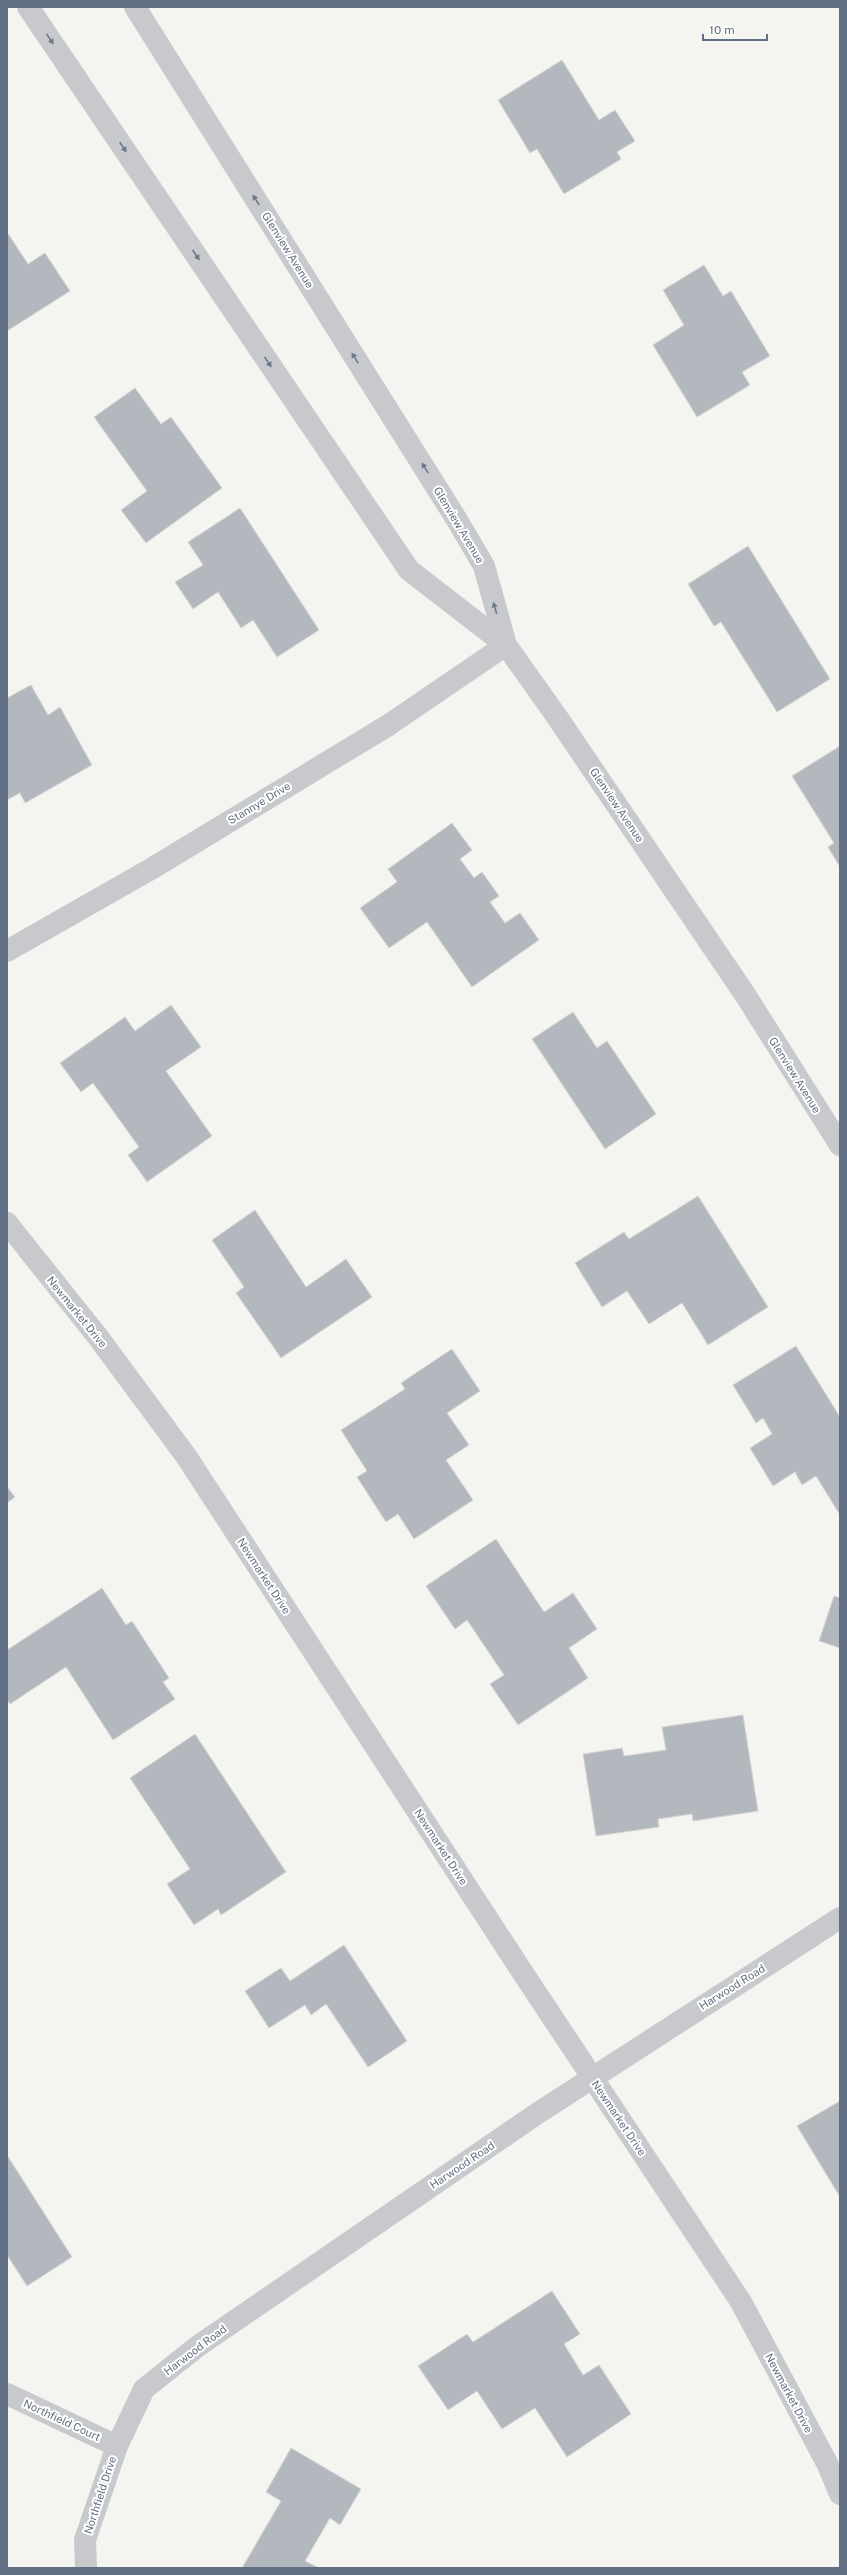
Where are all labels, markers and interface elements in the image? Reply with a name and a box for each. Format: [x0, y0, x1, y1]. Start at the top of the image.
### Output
scale bar [703, 16, 767, 42]
text: 10 m [709, 23, 735, 37]
one-way arrow [46, 34, 54, 45]
one-way arrow [119, 142, 127, 152]
one-way arrow [253, 194, 260, 206]
street label: Glenview Avenue [260, 210, 316, 290]
one-way arrow [192, 250, 200, 260]
one-way arrow [352, 352, 359, 363]
one-way arrow [264, 357, 272, 368]
one-way arrow [421, 462, 428, 474]
street label: Glenview Avenue [431, 485, 487, 565]
one-way arrow [492, 601, 498, 613]
street label: Glenview Avenue [588, 766, 646, 844]
street label: Stannye Drive [226, 780, 292, 826]
street label: Glenview Avenue [767, 1035, 823, 1115]
street label: Newmarket Drive [45, 1274, 109, 1350]
street label: Newmarket Drive [235, 1536, 293, 1616]
street label: Newmarket Drive [412, 1807, 470, 1887]
street label: Harwood Road [697, 1962, 767, 2012]
street label: Newmarket Drive [589, 2078, 649, 2158]
street label: Harwood Road [428, 2139, 496, 2191]
street label: Harwood Road [161, 2323, 229, 2377]
street label: Newmarket Drive [763, 2351, 815, 2435]
street label: Northfield Court [22, 2397, 102, 2443]
street label: Northfield Drive [82, 2455, 118, 2535]

